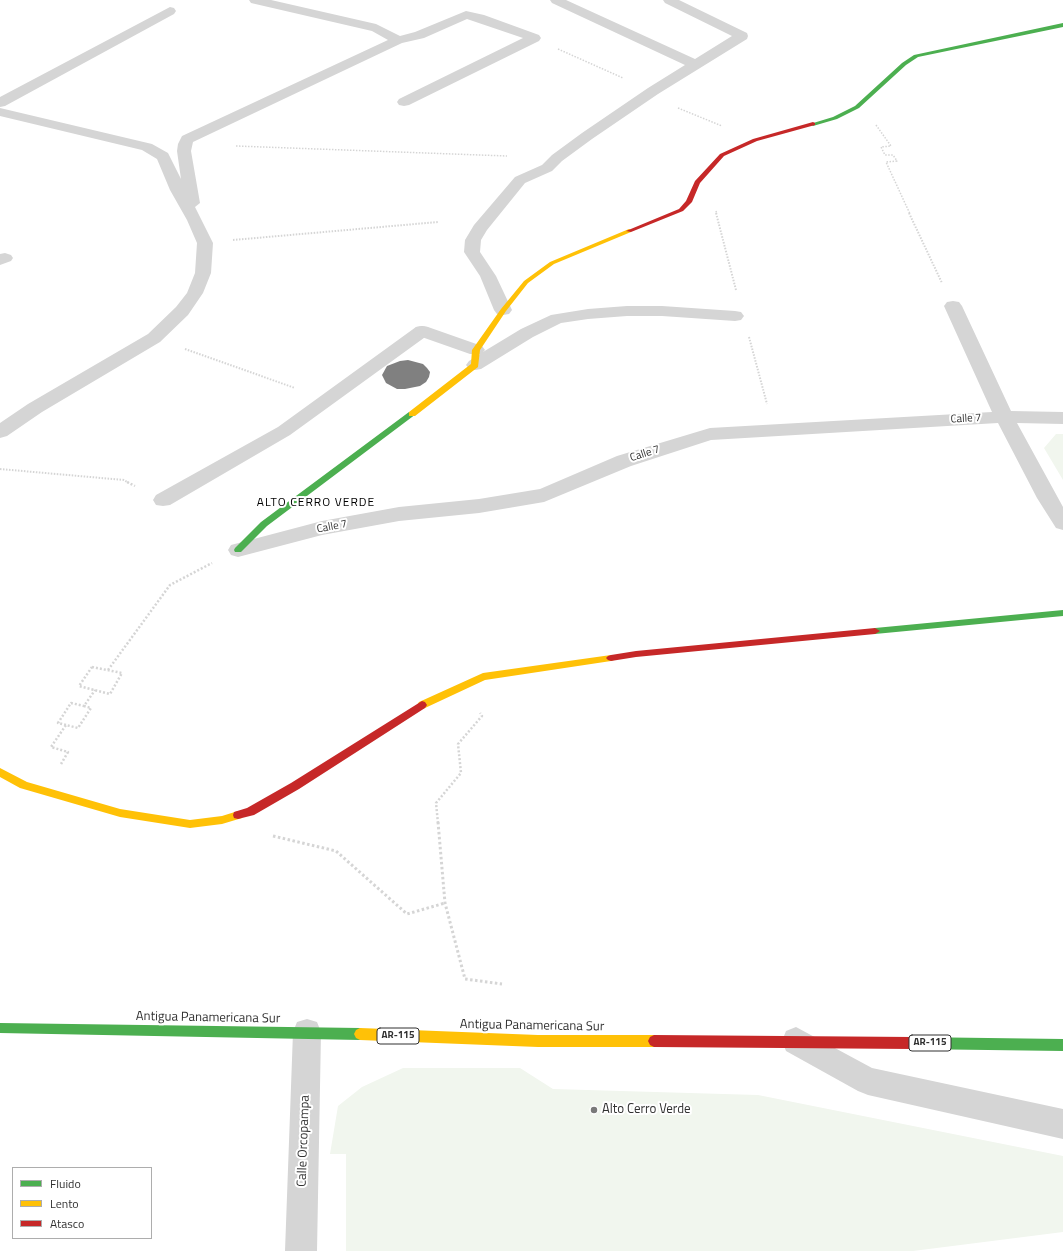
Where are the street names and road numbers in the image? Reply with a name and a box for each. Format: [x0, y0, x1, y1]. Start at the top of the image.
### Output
street label: Calle 7 [950, 412, 982, 426]
street label: Calle 7 [628, 443, 662, 465]
street label: Calle 7 [316, 518, 348, 536]
street label: Antigua Panamericana Sur [136, 1009, 280, 1027]
street label: Antigua Panamericana Sur [460, 1017, 604, 1035]
road number: AR-115 [377, 1028, 419, 1044]
road number: AR-115 [909, 1035, 951, 1051]
street label: Calle Orcopampa [295, 1095, 313, 1187]

